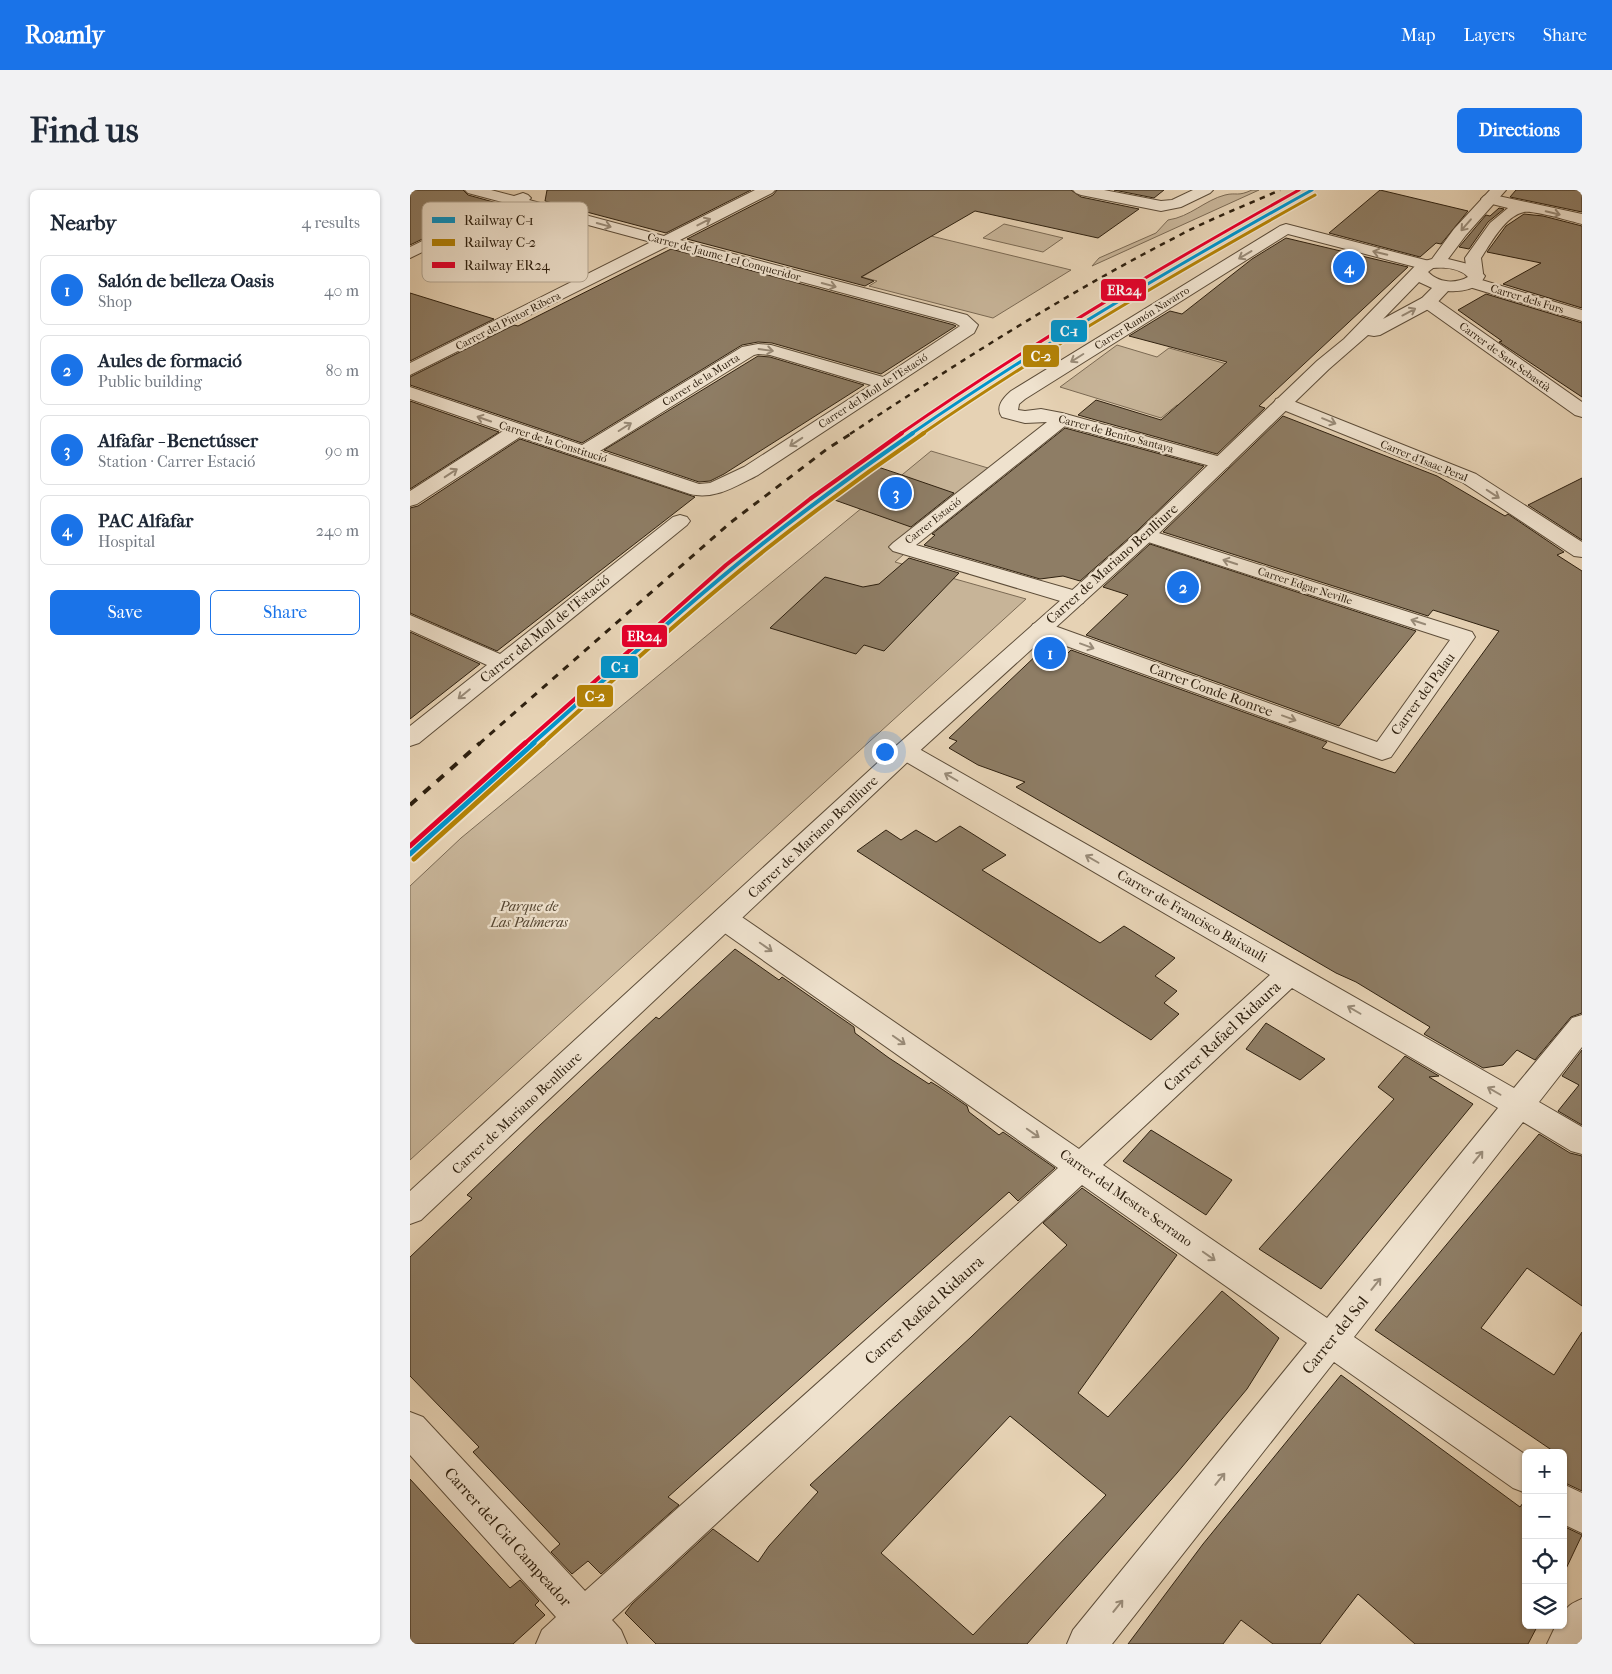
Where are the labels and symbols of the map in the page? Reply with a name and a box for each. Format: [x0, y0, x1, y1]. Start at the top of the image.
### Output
legend [422, 202, 588, 282]
one-way arrow [1544, 209, 1560, 218]
text: Railway C-1 [464, 212, 534, 229]
one-way arrow [696, 217, 711, 227]
one-way arrow [1460, 219, 1472, 232]
one-way arrow [596, 221, 612, 231]
street label: Carrer de Jaume I el Conqueridor [646, 230, 802, 284]
text: Railway C-2 [464, 234, 536, 251]
pin: 4 [1333, 248, 1365, 286]
one-way arrow [1373, 248, 1389, 257]
one-way arrow [1238, 250, 1252, 260]
text: Railway ER24 [464, 257, 551, 274]
line badge: ER24 [1100, 278, 1147, 302]
one-way arrow [821, 280, 837, 290]
text: ER24 [1107, 282, 1142, 299]
street label: Carrer dels Furs [1489, 282, 1565, 316]
street label: Carrer Ramón Navarro [1092, 283, 1192, 352]
street label: Carrer del Pintor Ribera [453, 289, 563, 353]
one-way arrow [1401, 307, 1416, 316]
line badge: C-1 [1050, 319, 1088, 343]
street label: Carrer de Sant Sebastià [1457, 320, 1554, 395]
text: C-1 [1060, 323, 1078, 340]
line badge: C-2 [1022, 344, 1060, 368]
one-way arrow [757, 345, 773, 355]
text: C-2 [1031, 348, 1051, 365]
street label: Carrer de la Murta [660, 351, 743, 409]
street label: Carrer del Moll de l'Estació [816, 351, 930, 431]
one-way arrow [1070, 354, 1084, 364]
street label: Carrer de Benito Santaya [1057, 412, 1176, 456]
one-way arrow [477, 414, 493, 423]
one-way arrow [1321, 417, 1336, 427]
street label: Carrer de la Constitució [497, 418, 609, 466]
one-way arrow [618, 421, 632, 431]
one-way arrow [789, 437, 803, 447]
street label: Carrer d'Isaac Peral [1378, 438, 1470, 484]
one-way arrow [444, 468, 458, 479]
pin: 3 [880, 474, 912, 512]
one-way arrow [1486, 488, 1500, 499]
street label: Carrer Estació [902, 495, 964, 547]
street label: Carrer de Mariano Benlliure [1042, 500, 1182, 628]
one-way arrow [1222, 556, 1238, 566]
street label: Carrer Edgar Neville [1256, 565, 1354, 608]
pin: 2 [1167, 568, 1199, 606]
street label: Carrer del Moll de l'Estació [477, 571, 613, 687]
one-way arrow [1410, 617, 1426, 627]
line badge: ER24 [621, 624, 668, 648]
text: ER24 [627, 628, 662, 645]
pin: 1 [1034, 634, 1066, 672]
one-way arrow [1079, 642, 1094, 651]
street label: Carrer del Palau [1387, 649, 1459, 739]
line badge: C-1 [600, 655, 639, 679]
text: C-1 [611, 659, 629, 676]
street label: Carrer Conde Ronree [1147, 660, 1275, 720]
line badge: C-2 [576, 684, 614, 708]
one-way arrow [458, 688, 471, 699]
text: C-2 [585, 688, 605, 705]
one-way arrow [1281, 714, 1296, 723]
your location [872, 739, 898, 765]
street label: Carrer de Mariano Benlliure [744, 772, 882, 902]
one-way arrow [945, 772, 959, 782]
one-way arrow [1085, 853, 1099, 863]
street label: Carrer de Francisco Baixauli [1114, 866, 1270, 966]
park label: Parque de Las Palmeras [489, 898, 569, 931]
one-way arrow [759, 942, 773, 952]
street label: Carrer Rafael Ridaura [1160, 976, 1285, 1095]
one-way arrow [1346, 1005, 1361, 1015]
one-way arrow [892, 1035, 906, 1045]
street label: Carrer de Mariano Benlliure [448, 1048, 586, 1178]
one-way arrow [1488, 1086, 1502, 1096]
one-way arrow [1025, 1128, 1039, 1138]
street label: Carrer del Mestre Serrano [1056, 1146, 1196, 1250]
one-way arrow [1472, 1151, 1483, 1164]
street label: Carrer Rafael Ridaura [861, 1251, 988, 1368]
one-way arrow [1202, 1251, 1216, 1261]
one-way arrow [1370, 1278, 1381, 1291]
street label: Carrer del Sol [1298, 1292, 1373, 1378]
street label: Carrer del Cid Campeador [440, 1464, 576, 1611]
one-way arrow [1214, 1473, 1225, 1486]
one-way arrow [1112, 1600, 1123, 1613]

